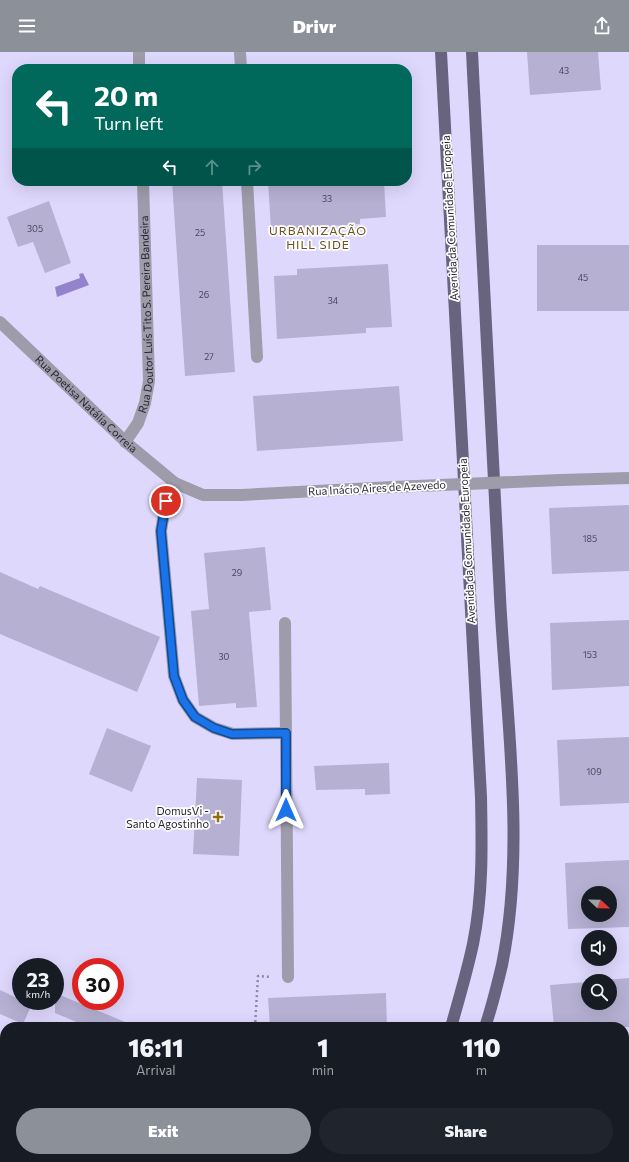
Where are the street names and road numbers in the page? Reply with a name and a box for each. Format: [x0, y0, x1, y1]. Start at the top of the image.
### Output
street label: Avenida da Comunidade Europeia [439, 135, 460, 301]
street label: Rua Doutor Luís Tito S. Pereira Bandeira [135, 215, 155, 415]
street label: Rua Poetisa Natália Correia [33, 352, 140, 455]
street label: Avenida da Comunidade Europeia [456, 458, 477, 624]
street label: Rua Inácio Aires de Azevedo [308, 477, 447, 498]

